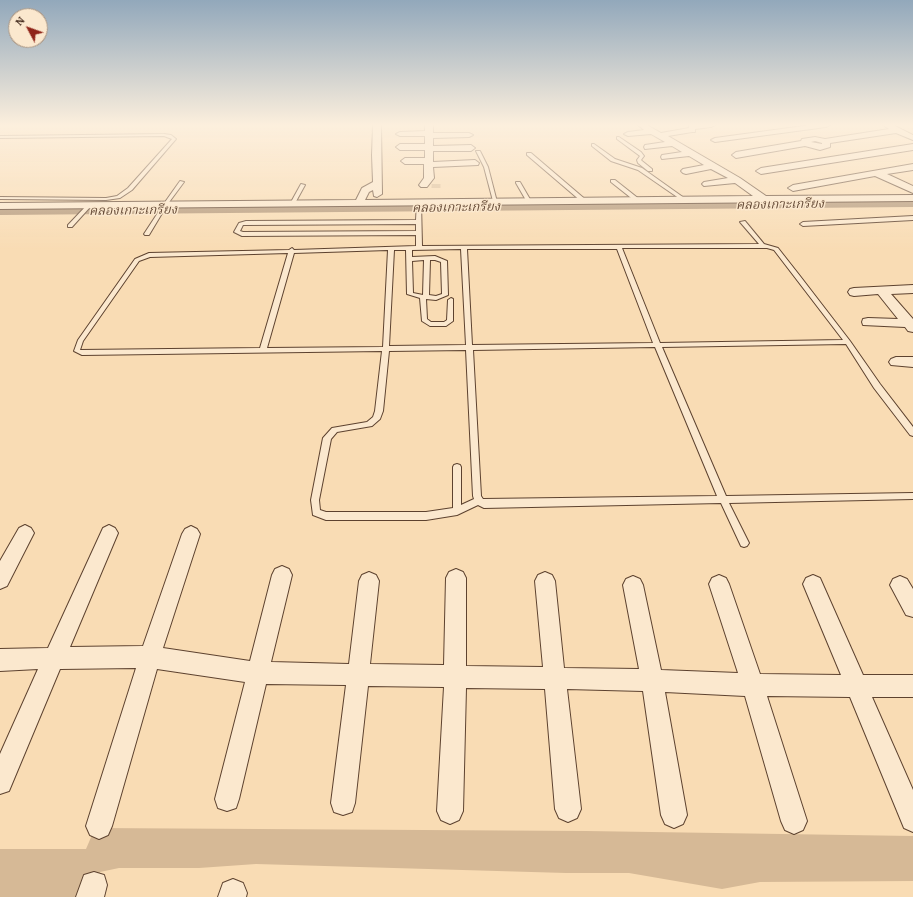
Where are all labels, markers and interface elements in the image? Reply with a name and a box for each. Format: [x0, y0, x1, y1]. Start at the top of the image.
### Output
north arrow [8, 8, 48, 48]
text: N [11, 13, 28, 29]
water label: คลองเกาะเกรียง [736, 196, 824, 214]
water label: คลองเกาะเกรียง [412, 199, 500, 217]
water label: คลองเกาะเกรียง [89, 202, 177, 220]

